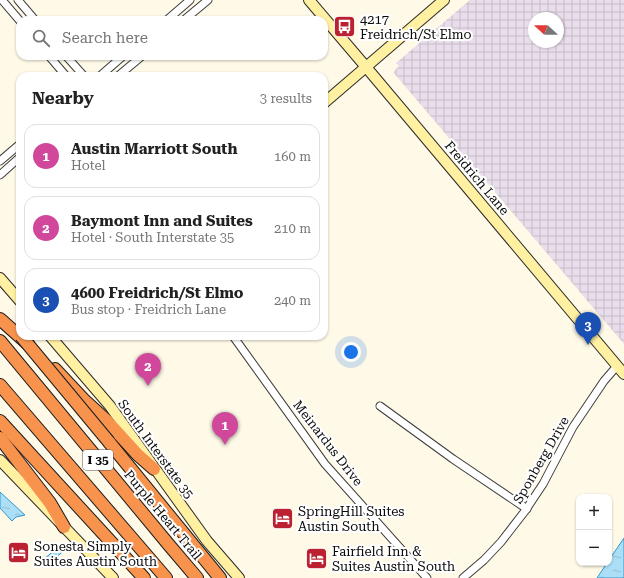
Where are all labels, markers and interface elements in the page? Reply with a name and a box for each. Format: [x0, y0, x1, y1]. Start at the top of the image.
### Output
place label: 4217 Freidrich/St Elmo [360, 12, 472, 42]
north arrow [528, 12, 564, 48]
bus stop icon: 4217 Freidrich/St Elmo [331, 13, 357, 39]
search box [16, 16, 328, 60]
icon: search [30, 27, 52, 49]
text: Search here [62, 29, 148, 47]
text: Nearby [32, 88, 94, 108]
text: 3 results [260, 91, 312, 106]
street label: Freidrich Lane [442, 138, 512, 218]
text: Austin Marriott South [71, 140, 237, 158]
text: 1 [42, 149, 50, 164]
text: 160 m [274, 149, 311, 164]
text: Hotel [71, 158, 105, 173]
text: Baymont Inn and Suites [71, 212, 253, 230]
text: 2 [42, 221, 50, 236]
text: 210 m [274, 221, 311, 236]
text: Hotel · South Interstate 35 [71, 230, 234, 245]
text: 4600 Freidrich/St Elmo [71, 284, 244, 302]
text: 3 [42, 293, 50, 308]
text: 240 m [274, 293, 311, 308]
text: Bus stop · Freidrich Lane [71, 302, 226, 317]
pin: 3 [575, 312, 601, 345]
your location [341, 342, 361, 362]
pin: 2 [135, 353, 161, 386]
street label: South Interstate 35 [115, 396, 197, 502]
street label: Meinardus Drive [290, 397, 366, 489]
pin: 1 [212, 412, 238, 445]
street label: Sponberg Drive [510, 414, 572, 506]
road number: I 35 [83, 450, 113, 470]
street label: Purple Heart Trail [121, 467, 205, 563]
map controls [576, 494, 612, 566]
button: + [576, 494, 612, 530]
place label: SpringHill Suites Austin South [298, 504, 405, 534]
hotel icon: SpringHill Suites Austin South [270, 505, 296, 531]
button: − [576, 530, 612, 566]
place label: Sonesta Simply Suites Austin South [34, 539, 158, 569]
hotel icon: Sonesta Simply Suites Austin South [6, 540, 32, 566]
place label: Fairfield Inn & Suites Austin South [332, 544, 456, 574]
hotel icon: Fairfield Inn & Suites Austin South [303, 545, 329, 571]

